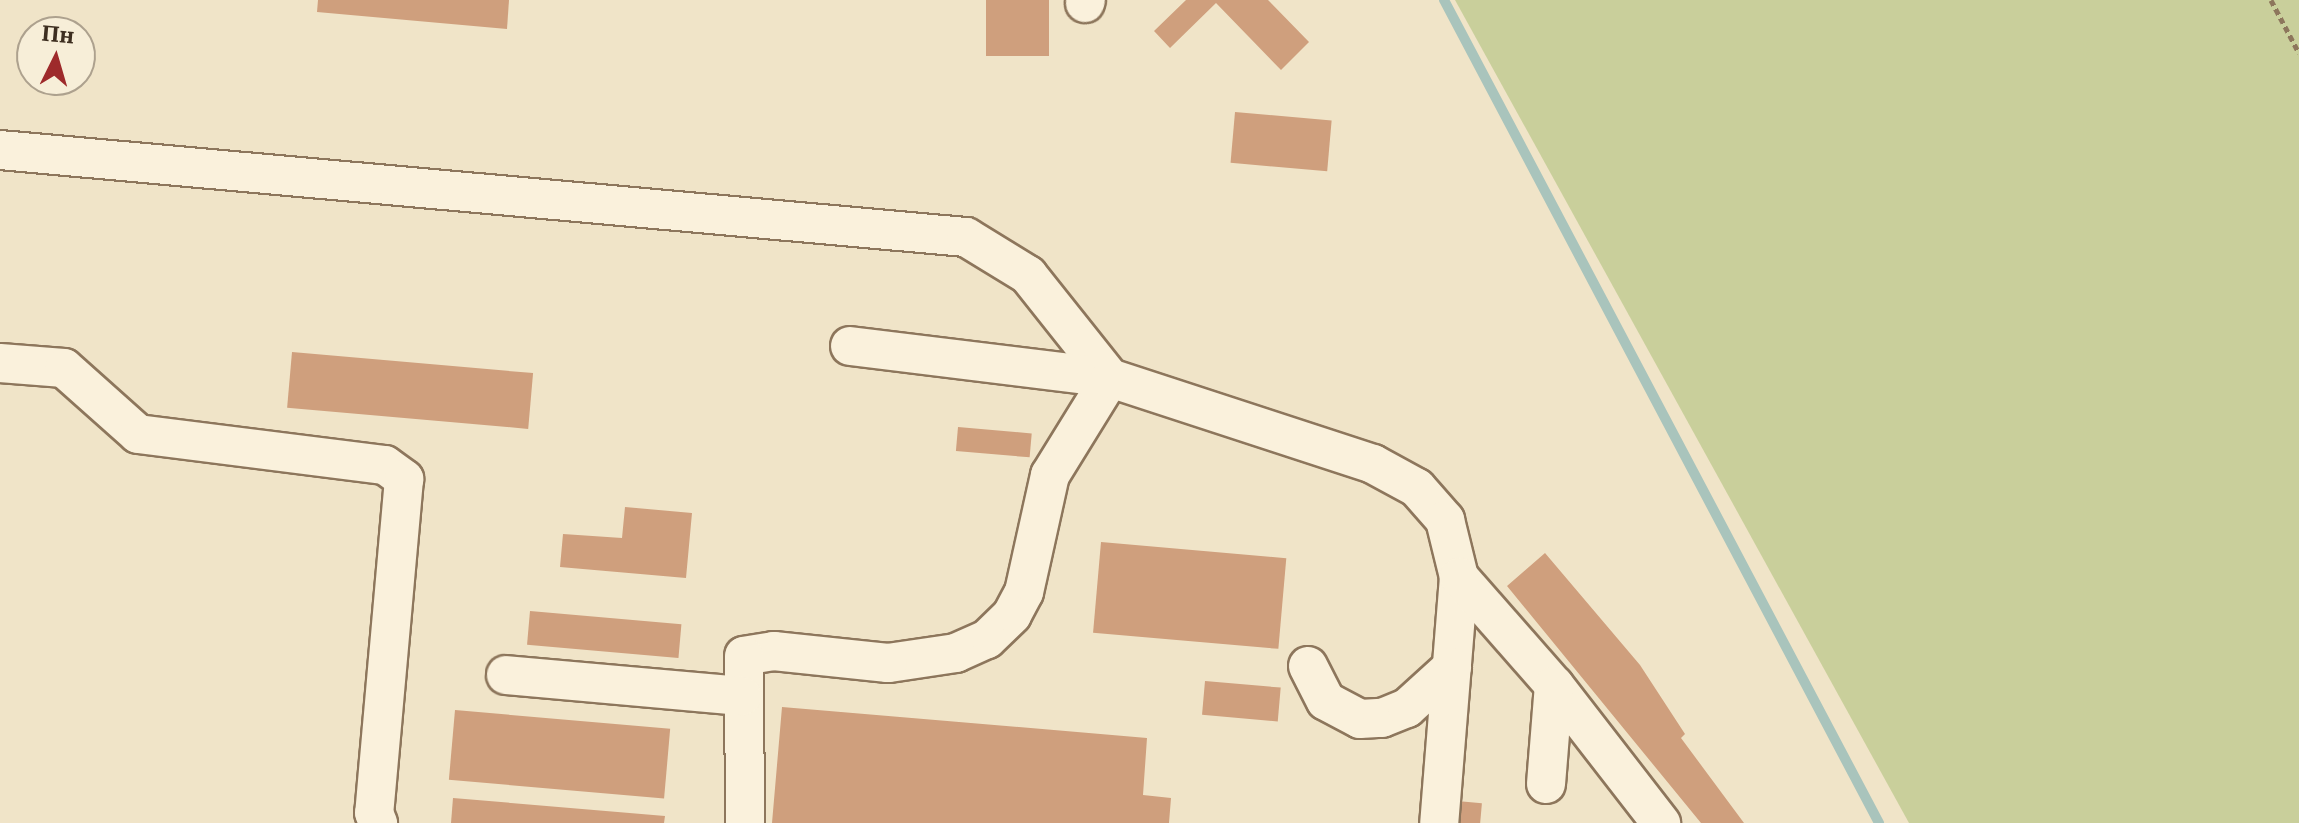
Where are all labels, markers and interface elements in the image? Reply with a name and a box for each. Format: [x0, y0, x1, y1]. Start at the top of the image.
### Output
north arrow [16, 16, 96, 96]
text: Пн [40, 18, 76, 49]

